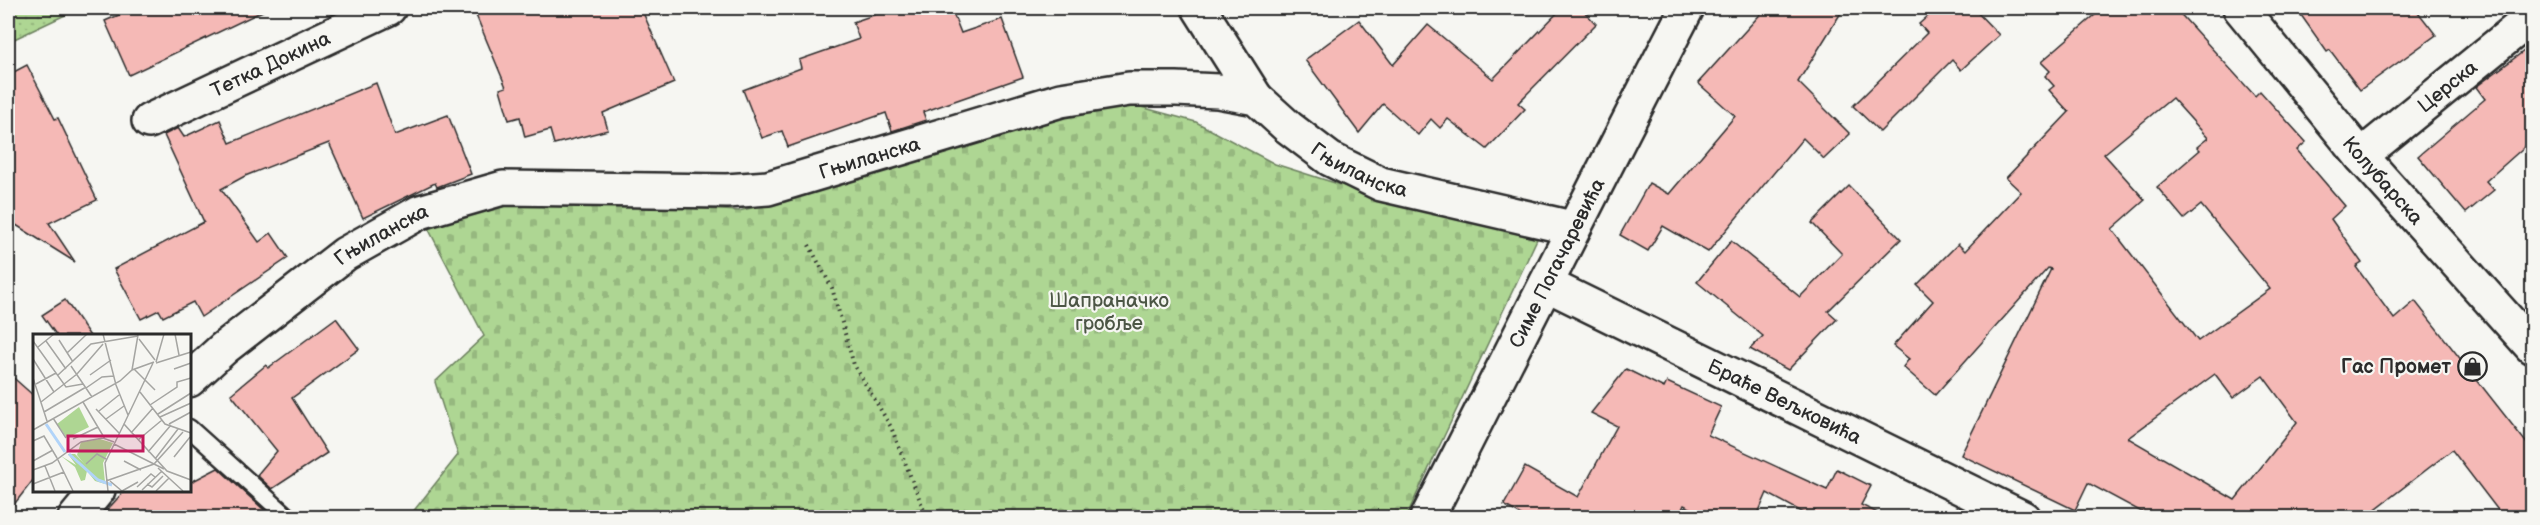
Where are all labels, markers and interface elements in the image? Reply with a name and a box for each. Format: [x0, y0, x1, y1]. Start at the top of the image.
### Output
street label: Тетка Докина [207, 26, 334, 103]
street label: Церска [2413, 55, 2483, 118]
street label: Гњиланска [816, 132, 923, 185]
street label: Колубарска [2337, 132, 2428, 230]
street label: Гњиланска [1306, 138, 1410, 203]
street label: Симе Погачаревића [1504, 174, 1610, 352]
street label: Гњиланска [330, 199, 431, 271]
park label: Шапраначко гробље [1049, 289, 1169, 336]
inset map [33, 334, 190, 492]
shop icon: Гас Промет [2456, 350, 2488, 382]
street label: Браће Вељковића [1704, 354, 1865, 450]
place label: Гас Промет [2341, 355, 2451, 379]

